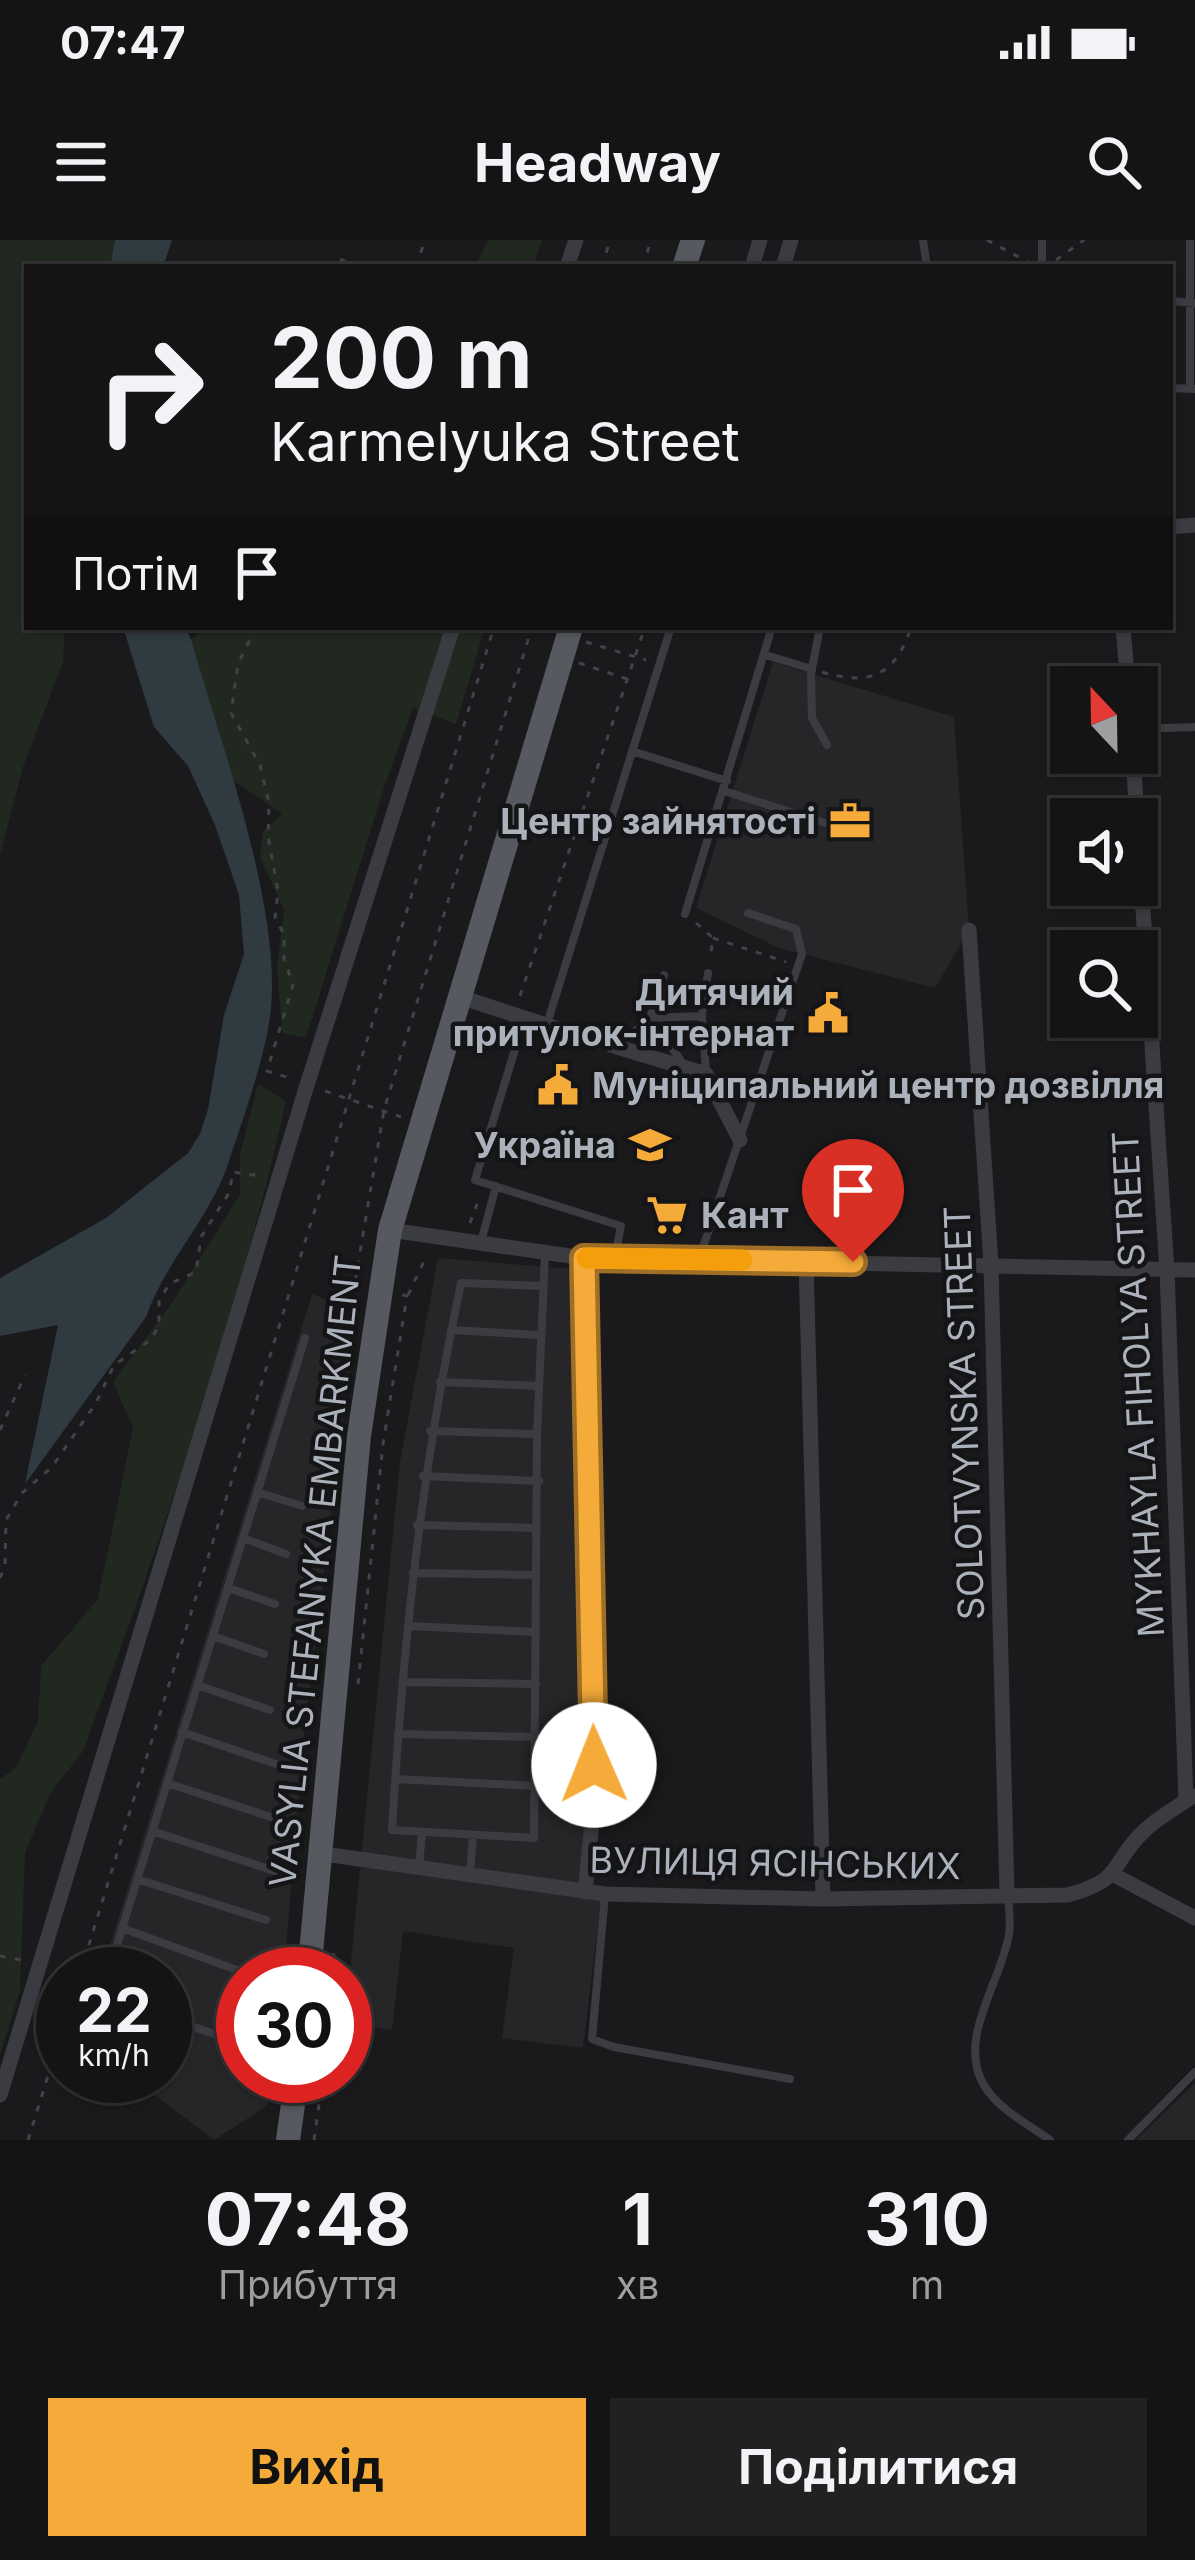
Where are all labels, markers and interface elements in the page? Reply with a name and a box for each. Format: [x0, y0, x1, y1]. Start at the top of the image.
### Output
text: 07:47 [60, 15, 186, 70]
icon: menu [48, 129, 114, 195]
icon: search [1081, 129, 1147, 195]
text: Headway [474, 130, 721, 195]
text: 200 m [270, 307, 533, 408]
icon: right [72, 312, 228, 468]
text: Karmelyuka Street [270, 409, 740, 474]
icon: arrive [224, 540, 290, 606]
text: Потім [72, 546, 200, 601]
north arrow [1050, 666, 1158, 774]
map controls [1050, 666, 1158, 1038]
office icon: Центр зайнятості [827, 798, 873, 844]
button: sound [1050, 798, 1158, 906]
place label: Центр зайнятості [500, 799, 816, 843]
button: search [1050, 930, 1158, 1038]
place label: Дитячий притулок-інтернат [453, 970, 795, 1055]
public building icon: Дитячий притулок-інтернат [805, 990, 851, 1036]
public building icon: Муніципальний центр дозвілля [535, 1062, 581, 1108]
place label: Муніципальний центр дозвілля [592, 1063, 1164, 1107]
school or university icon: Україна [627, 1122, 673, 1168]
place label: Україна [474, 1123, 616, 1167]
street label: MYKHAYLA FIHOLYA STREET [1103, 1130, 1173, 1638]
pin [802, 1139, 904, 1262]
icon: arrive [820, 1157, 886, 1223]
supermarket icon: Кант [644, 1192, 690, 1238]
place label: Кант [701, 1193, 789, 1237]
street label: SOLOTVYNSKA STREET [935, 1205, 993, 1621]
street label: VASYLIA STEFANYKA EMBARKMENT [260, 1253, 370, 1889]
position arrow [531, 1702, 657, 1828]
street label: ВУЛИЦЯ ЯСІНСЬКИХ [589, 1838, 961, 1888]
speed limit sign: 30 [216, 1947, 372, 2103]
text: 22 [76, 1974, 152, 2046]
text: km/h [78, 2037, 150, 2073]
text: 07:48 [205, 2175, 411, 2262]
text: 1 [622, 2175, 653, 2262]
text: 310 [864, 2175, 990, 2262]
text: Прибуття [218, 2261, 398, 2308]
text: хв [616, 2261, 659, 2308]
text: m [910, 2261, 944, 2308]
button: Вихід [48, 2398, 586, 2536]
button: Поділитися [610, 2398, 1147, 2536]

